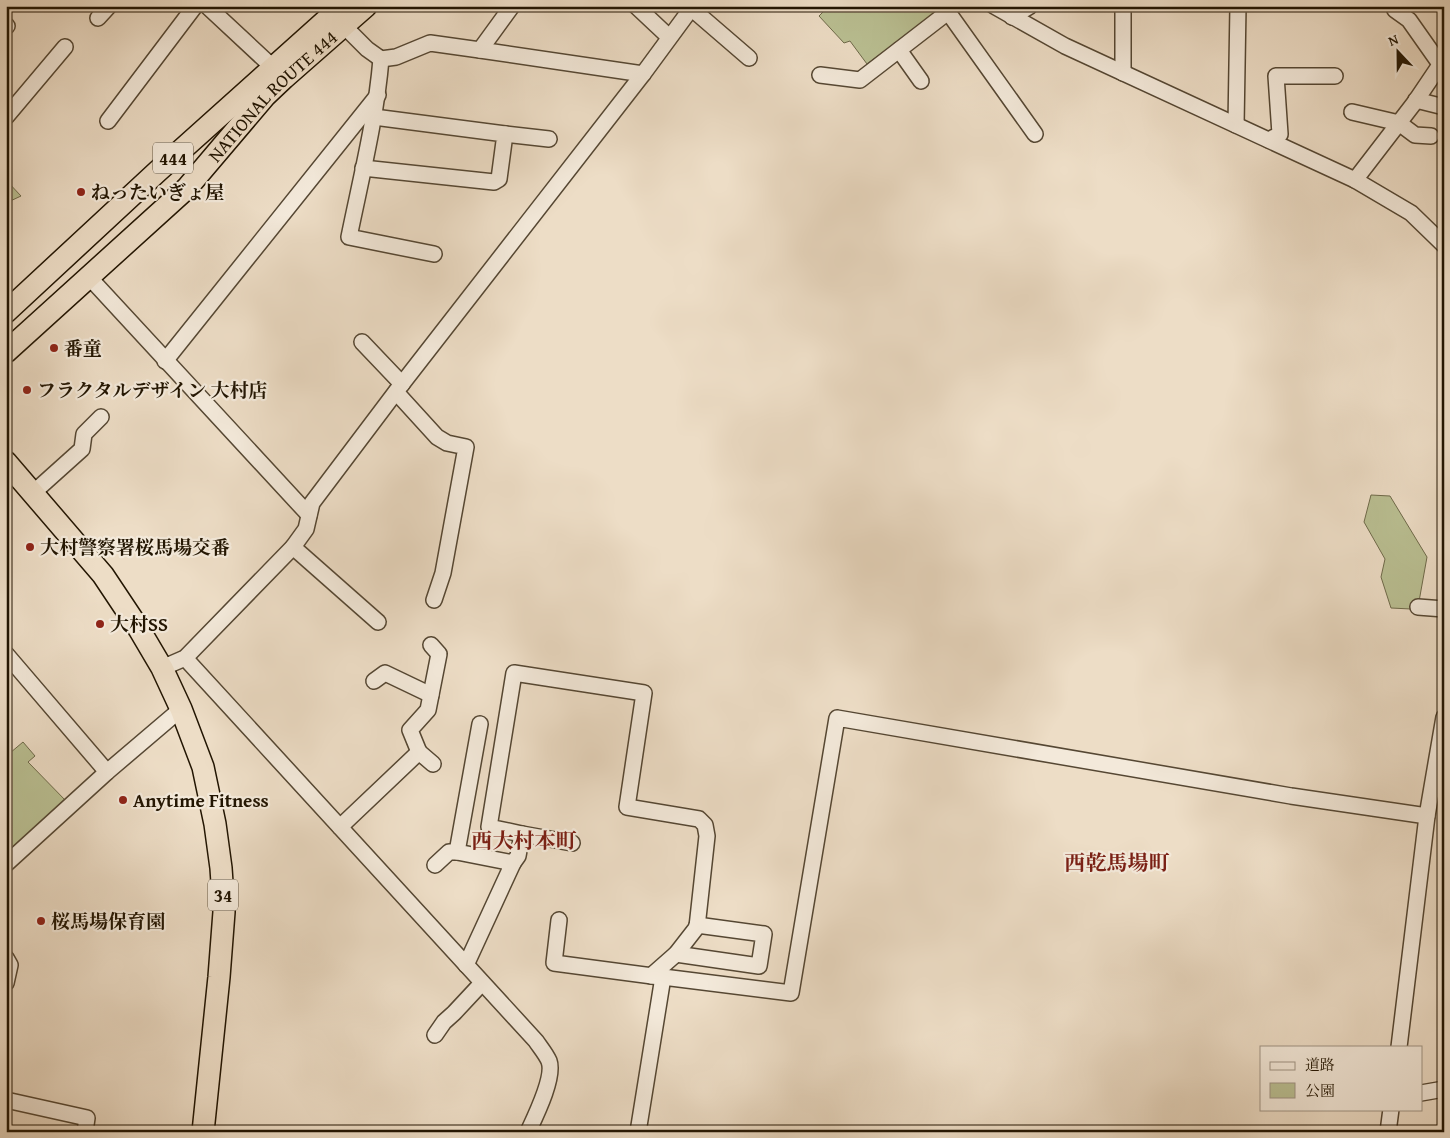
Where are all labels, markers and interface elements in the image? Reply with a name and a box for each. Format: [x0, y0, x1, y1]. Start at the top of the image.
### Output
street label: NATIONAL ROUTE 444 [201, 23, 343, 168]
north arrow [1372, 28, 1422, 78]
text: N [1385, 29, 1402, 51]
road number: 444 [153, 142, 193, 174]
place label: ねったいぎょ屋 [91, 178, 224, 206]
marker: ねったいぎょ屋 [75, 186, 87, 198]
place label: 番童 [64, 334, 102, 362]
marker: 番童 [48, 342, 60, 354]
place label: フラクタルデザイン 大村店 [37, 376, 267, 404]
marker: フラクタルデザイン 大村店 [21, 384, 33, 396]
place label: 大村警察署桜馬場交番 [40, 533, 230, 561]
marker: 大村警察署桜馬場交番 [24, 541, 36, 553]
place label: 大村SS [110, 610, 168, 638]
marker: 大村SS [94, 618, 106, 630]
place label: Anytime Fitness [133, 786, 269, 814]
marker: Anytime Fitness [117, 794, 129, 806]
district label: 西大村本町 [472, 825, 577, 856]
district label: 西乾馬場町 [1065, 847, 1170, 878]
road number: 34 [208, 880, 238, 910]
place label: 桜馬場保育園 [51, 907, 165, 935]
marker: 桜馬場保育園 [35, 915, 47, 927]
legend [1260, 1046, 1422, 1110]
text: 道路 [1305, 1054, 1335, 1075]
text: 公園 [1305, 1080, 1335, 1101]

